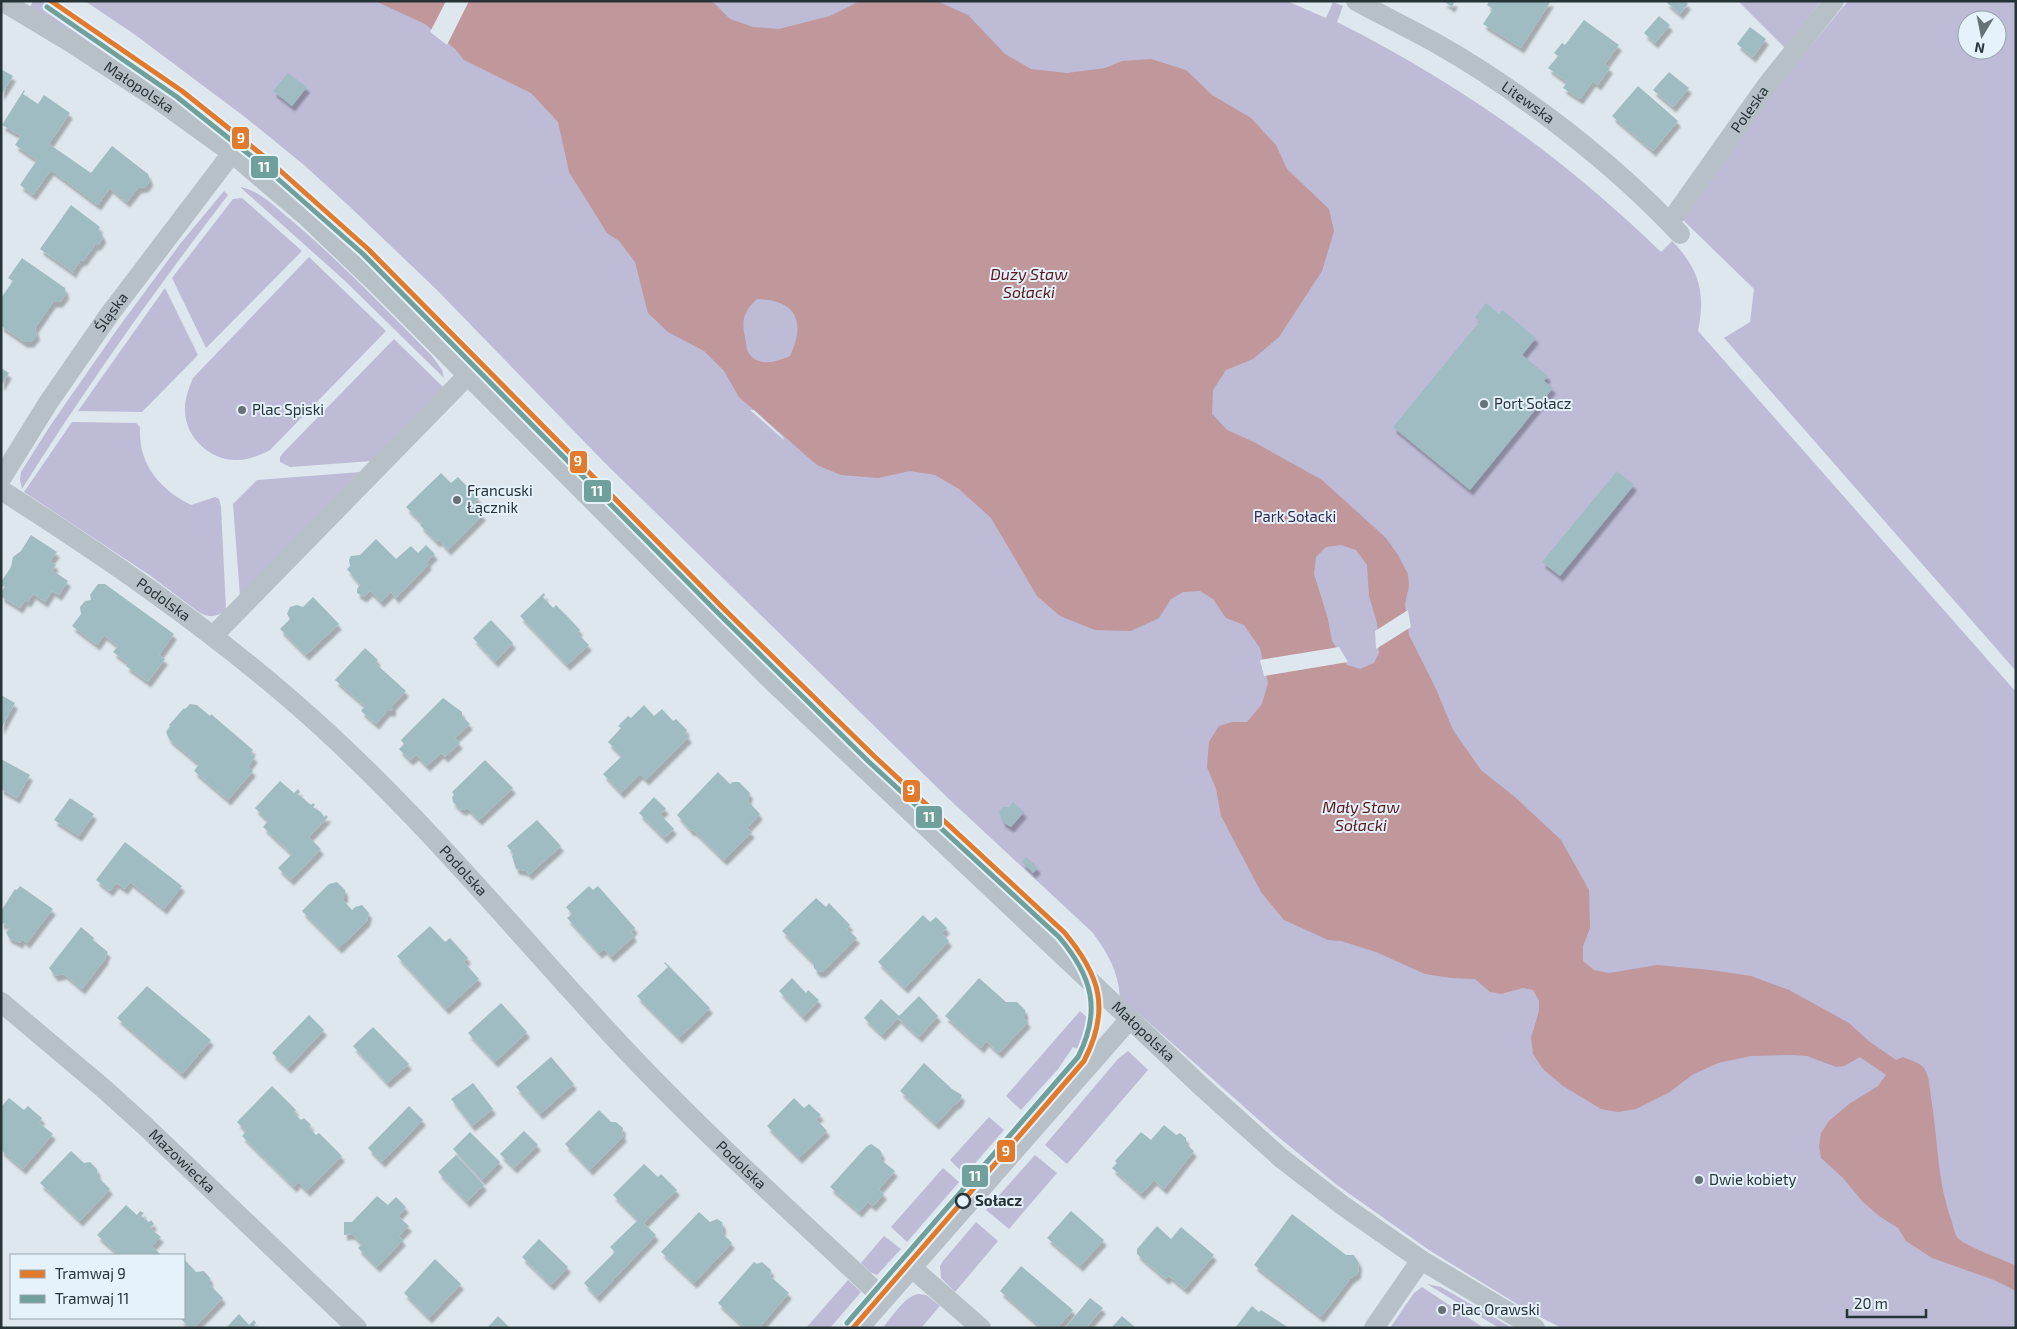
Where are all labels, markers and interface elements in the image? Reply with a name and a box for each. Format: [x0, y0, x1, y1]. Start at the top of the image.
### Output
north arrow [1957, 10, 2007, 60]
text: N [1973, 39, 1986, 58]
street label: Małopolska [101, 57, 178, 116]
street label: Litewska [1498, 77, 1559, 127]
street label: Poleska [1726, 82, 1772, 136]
line badge: 9 [231, 126, 250, 150]
text: 9 [237, 129, 245, 146]
line badge: 11 [250, 155, 279, 179]
text: 11 [258, 158, 270, 175]
water label: Duży Staw Sołacki [990, 264, 1068, 301]
street label: Śląska [90, 288, 131, 335]
place label: Port Sołacz [1494, 394, 1571, 412]
marker: Port Sołacz [1478, 398, 1490, 410]
place label: Plac Spiski [252, 400, 324, 418]
marker: Plac Spiski [236, 404, 248, 416]
line badge: 9 [569, 450, 588, 474]
text: 9 [574, 452, 582, 469]
line badge: 11 [583, 479, 612, 503]
place label: Francuski Łącznik [467, 481, 533, 516]
text: 11 [591, 482, 603, 499]
marker: Francuski Łącznik [451, 494, 463, 506]
park label: Park Sołacki [1254, 507, 1336, 525]
street label: Podolska [134, 573, 195, 624]
line badge: 9 [902, 779, 921, 803]
text: 9 [907, 781, 915, 798]
water label: Mały Staw Sołacki [1322, 797, 1400, 834]
line badge: 11 [915, 805, 943, 829]
text: 11 [923, 808, 935, 825]
street label: Podolska [436, 841, 492, 899]
street label: Małopolska [1109, 997, 1179, 1065]
street label: Mazowiecka [146, 1125, 220, 1196]
street label: Podolska [713, 1136, 771, 1192]
line badge: 9 [996, 1139, 1016, 1163]
text: 9 [1002, 1142, 1010, 1159]
line badge: 11 [961, 1164, 989, 1188]
text: 11 [969, 1167, 981, 1184]
place label: Dwie kobiety [1709, 1170, 1796, 1188]
marker: Dwie kobiety [1693, 1174, 1705, 1186]
place label: Sołacz [975, 1191, 1022, 1209]
marker: Sołacz [955, 1193, 971, 1209]
legend [10, 1254, 185, 1319]
text: Tramwaj 9 [55, 1264, 126, 1283]
scale bar [1847, 1286, 1926, 1318]
text: Tramwaj 11 [55, 1289, 129, 1308]
text: 20 m [1854, 1294, 1888, 1312]
place label: Plac Orawski [1452, 1300, 1540, 1318]
marker: Plac Orawski [1436, 1304, 1448, 1316]

